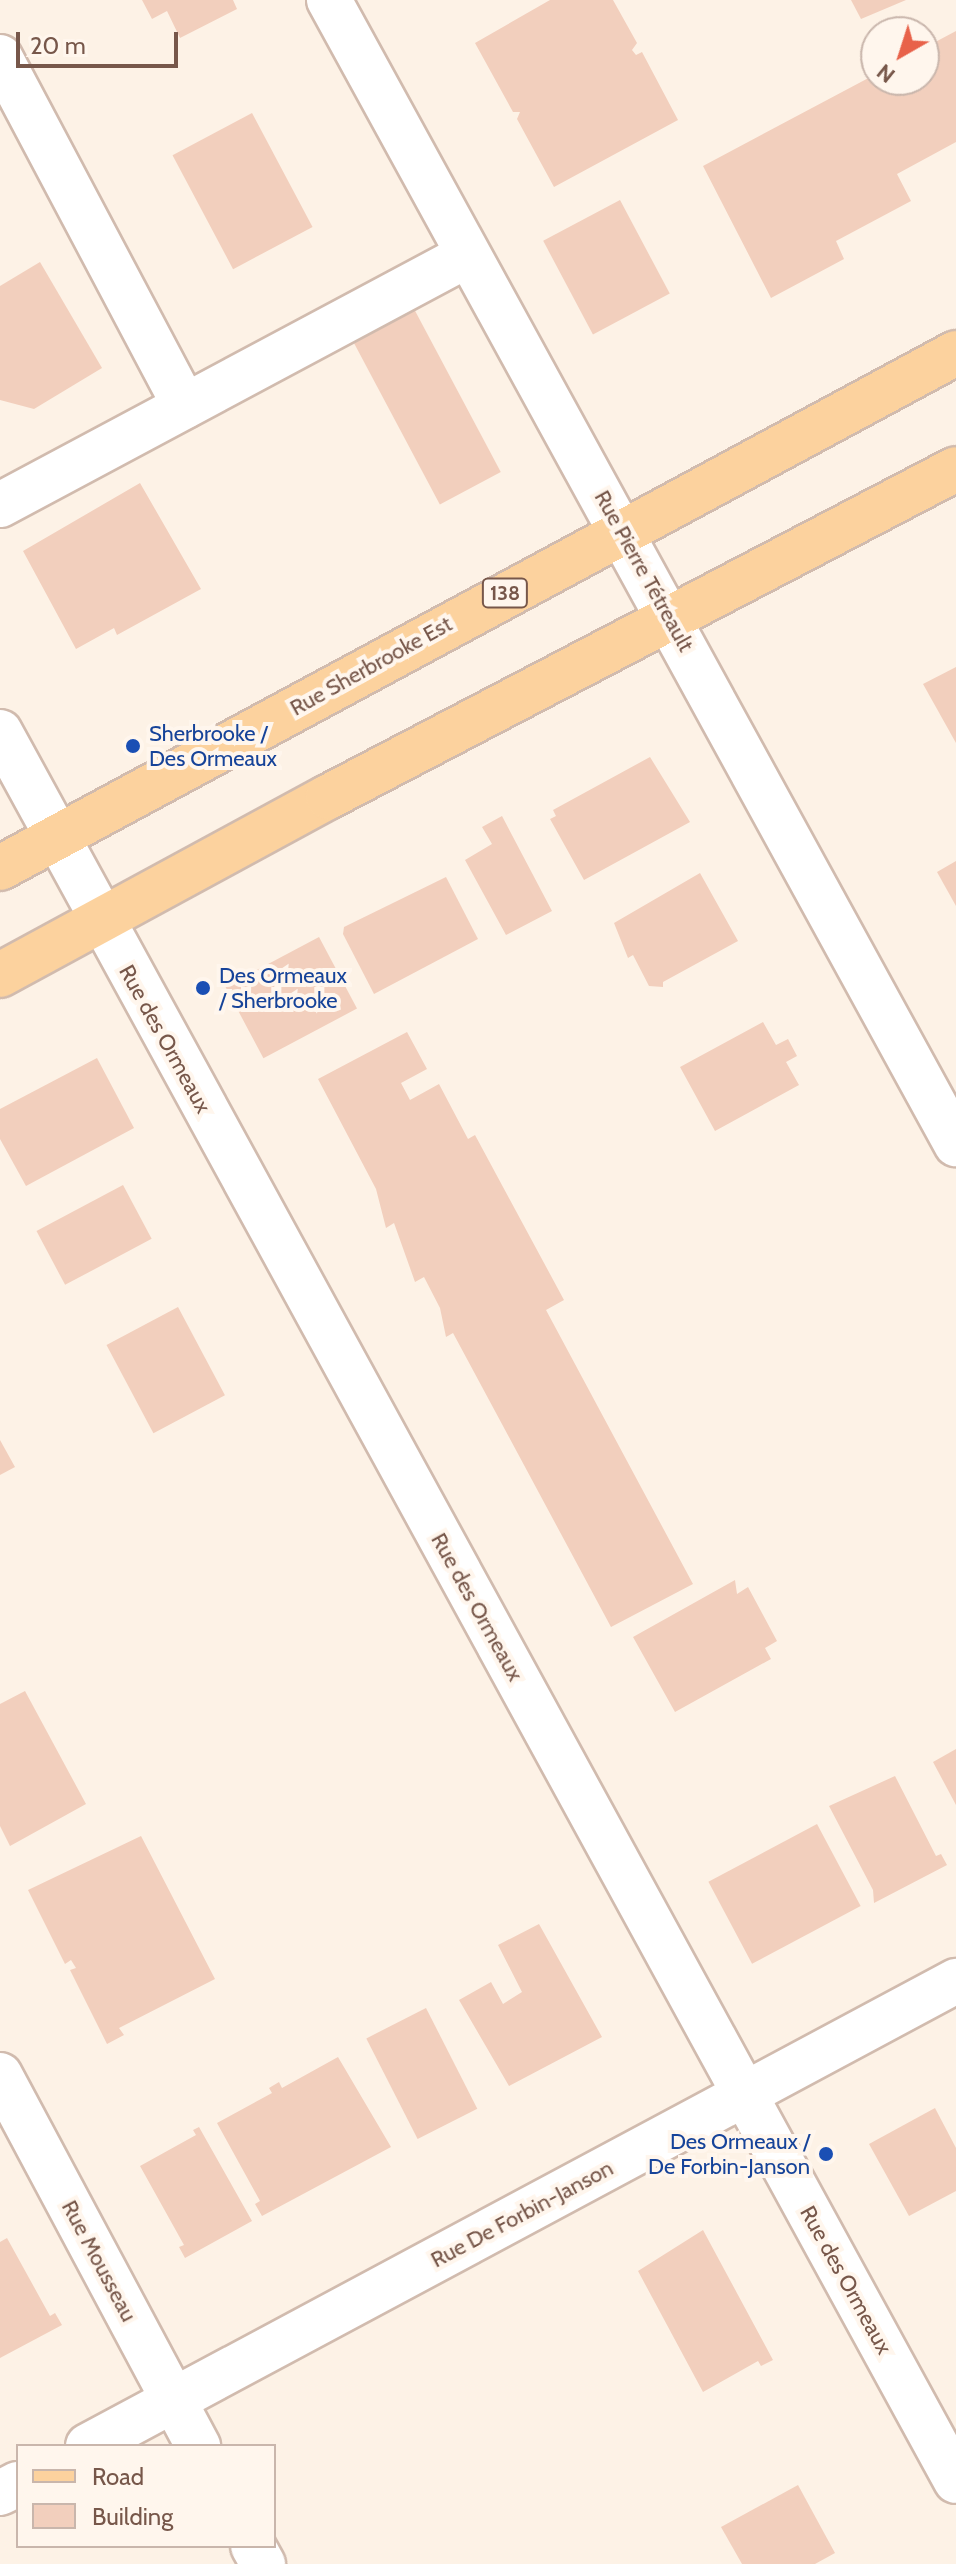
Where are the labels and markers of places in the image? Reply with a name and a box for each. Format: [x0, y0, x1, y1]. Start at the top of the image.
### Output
place label: Sherbrooke / Des Ormeaux [149, 720, 277, 772]
marker: Sherbrooke / Des Ormeaux [124, 737, 142, 755]
place label: Des Ormeaux / Sherbrooke [219, 962, 347, 1014]
marker: Des Ormeaux / Sherbrooke [194, 979, 212, 997]
place label: Des Ormeaux / De Forbin-Janson [648, 2128, 810, 2180]
marker: Des Ormeaux / De Forbin-Janson [817, 2145, 835, 2163]

